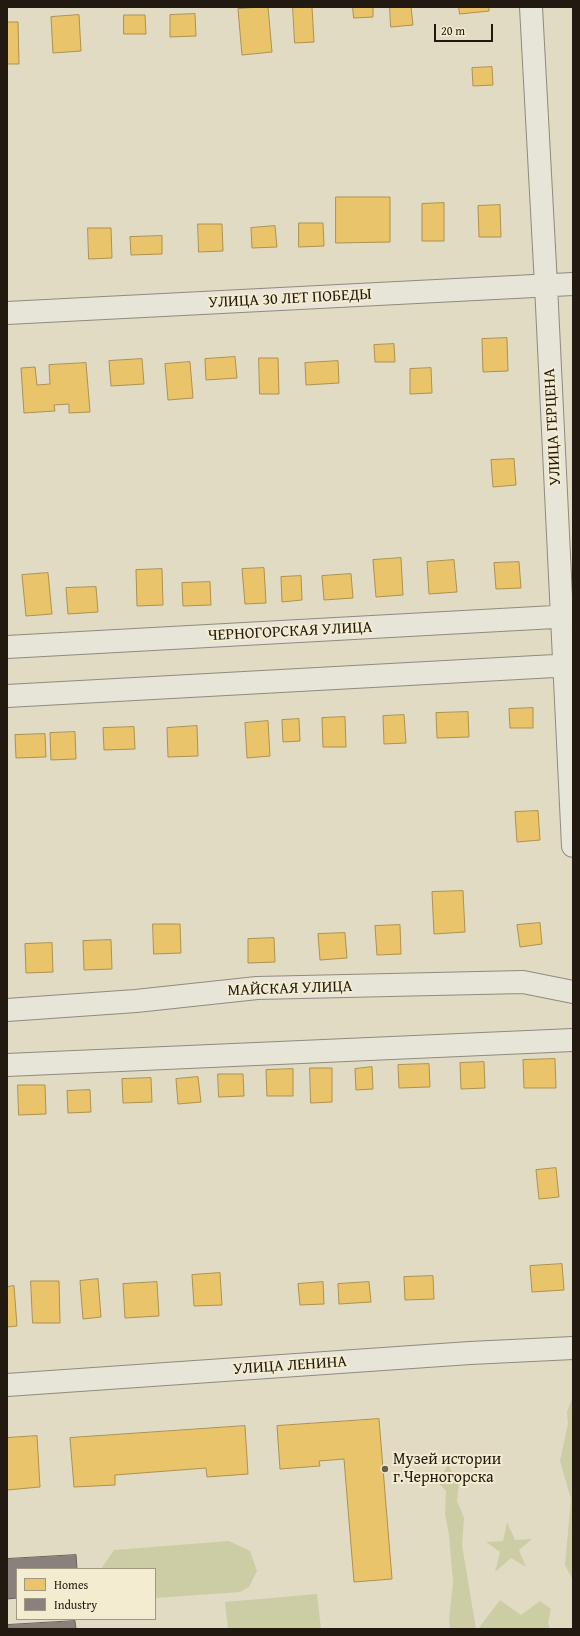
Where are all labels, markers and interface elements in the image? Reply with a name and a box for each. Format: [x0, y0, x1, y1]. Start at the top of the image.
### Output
scale bar [436, 16, 495, 42]
text: 20 m [441, 22, 465, 39]
street label: УЛИЦА 30 ЛЕТ ПОБЕДЫ [208, 285, 372, 313]
street label: УЛИЦА ГЕРЦЕНА [540, 368, 566, 486]
street label: ЧЕРНОГОРСКАЯ УЛИЦА [207, 618, 373, 646]
street label: МАЙСКАЯ УЛИЦА [227, 977, 353, 1001]
street label: УЛИЦА ЛЕНИНА [232, 1352, 348, 1380]
place label: Музей истории г.Черногорска [393, 1450, 501, 1488]
marker: Музей истории г.Черногорска [380, 1464, 390, 1474]
legend [16, 1568, 156, 1620]
text: Homes [54, 1576, 88, 1593]
text: Industry [54, 1596, 97, 1613]

